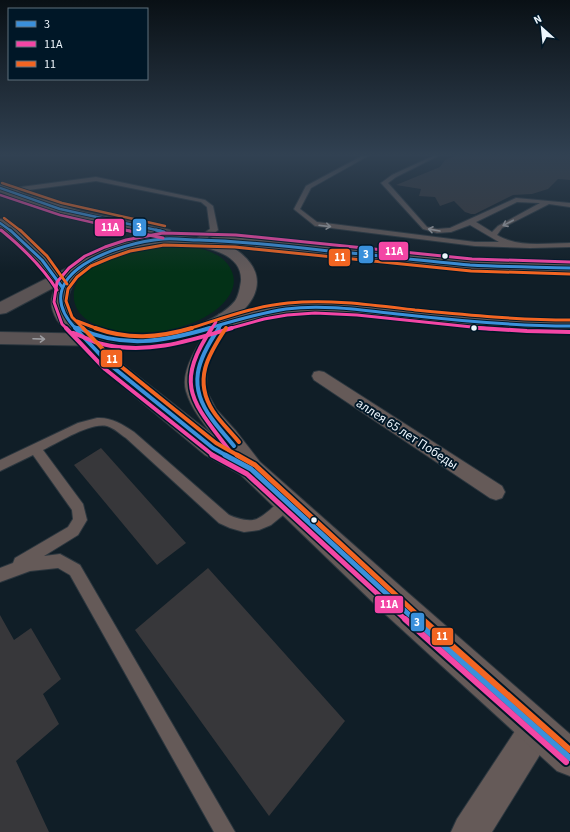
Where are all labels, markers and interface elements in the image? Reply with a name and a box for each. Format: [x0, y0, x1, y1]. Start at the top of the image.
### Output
legend [8, 8, 148, 80]
north arrow [522, 8, 562, 48]
text: N [531, 11, 544, 28]
text: 3 [44, 16, 50, 33]
text: 11А [44, 36, 63, 53]
text: 11 [44, 56, 56, 73]
line badge: 11А [94, 218, 125, 237]
line badge: 3 [132, 218, 147, 237]
one-way arrow [502, 219, 514, 227]
text: 11А [101, 220, 120, 235]
text: 3 [136, 220, 142, 235]
one-way arrow [318, 222, 331, 229]
one-way arrow [428, 225, 441, 233]
line badge: 11А [378, 241, 409, 261]
text: 11А [385, 244, 404, 259]
line badge: 3 [358, 245, 374, 264]
text: 3 [363, 247, 369, 262]
line badge: 11 [328, 248, 351, 267]
text: 11 [334, 250, 346, 265]
unlabelled marker [440, 251, 450, 261]
unlabelled marker [469, 323, 479, 333]
one-way arrow [32, 336, 45, 343]
line badge: 11 [100, 349, 123, 368]
text: 11 [106, 352, 118, 367]
street label: аллея 65 лет Победы [353, 394, 461, 474]
unlabelled marker [309, 515, 319, 525]
line badge: 11А [374, 595, 404, 614]
text: 11А [380, 597, 399, 612]
line badge: 3 [410, 612, 425, 632]
text: 3 [414, 615, 420, 630]
line badge: 11 [431, 627, 454, 646]
text: 11 [436, 629, 448, 644]

